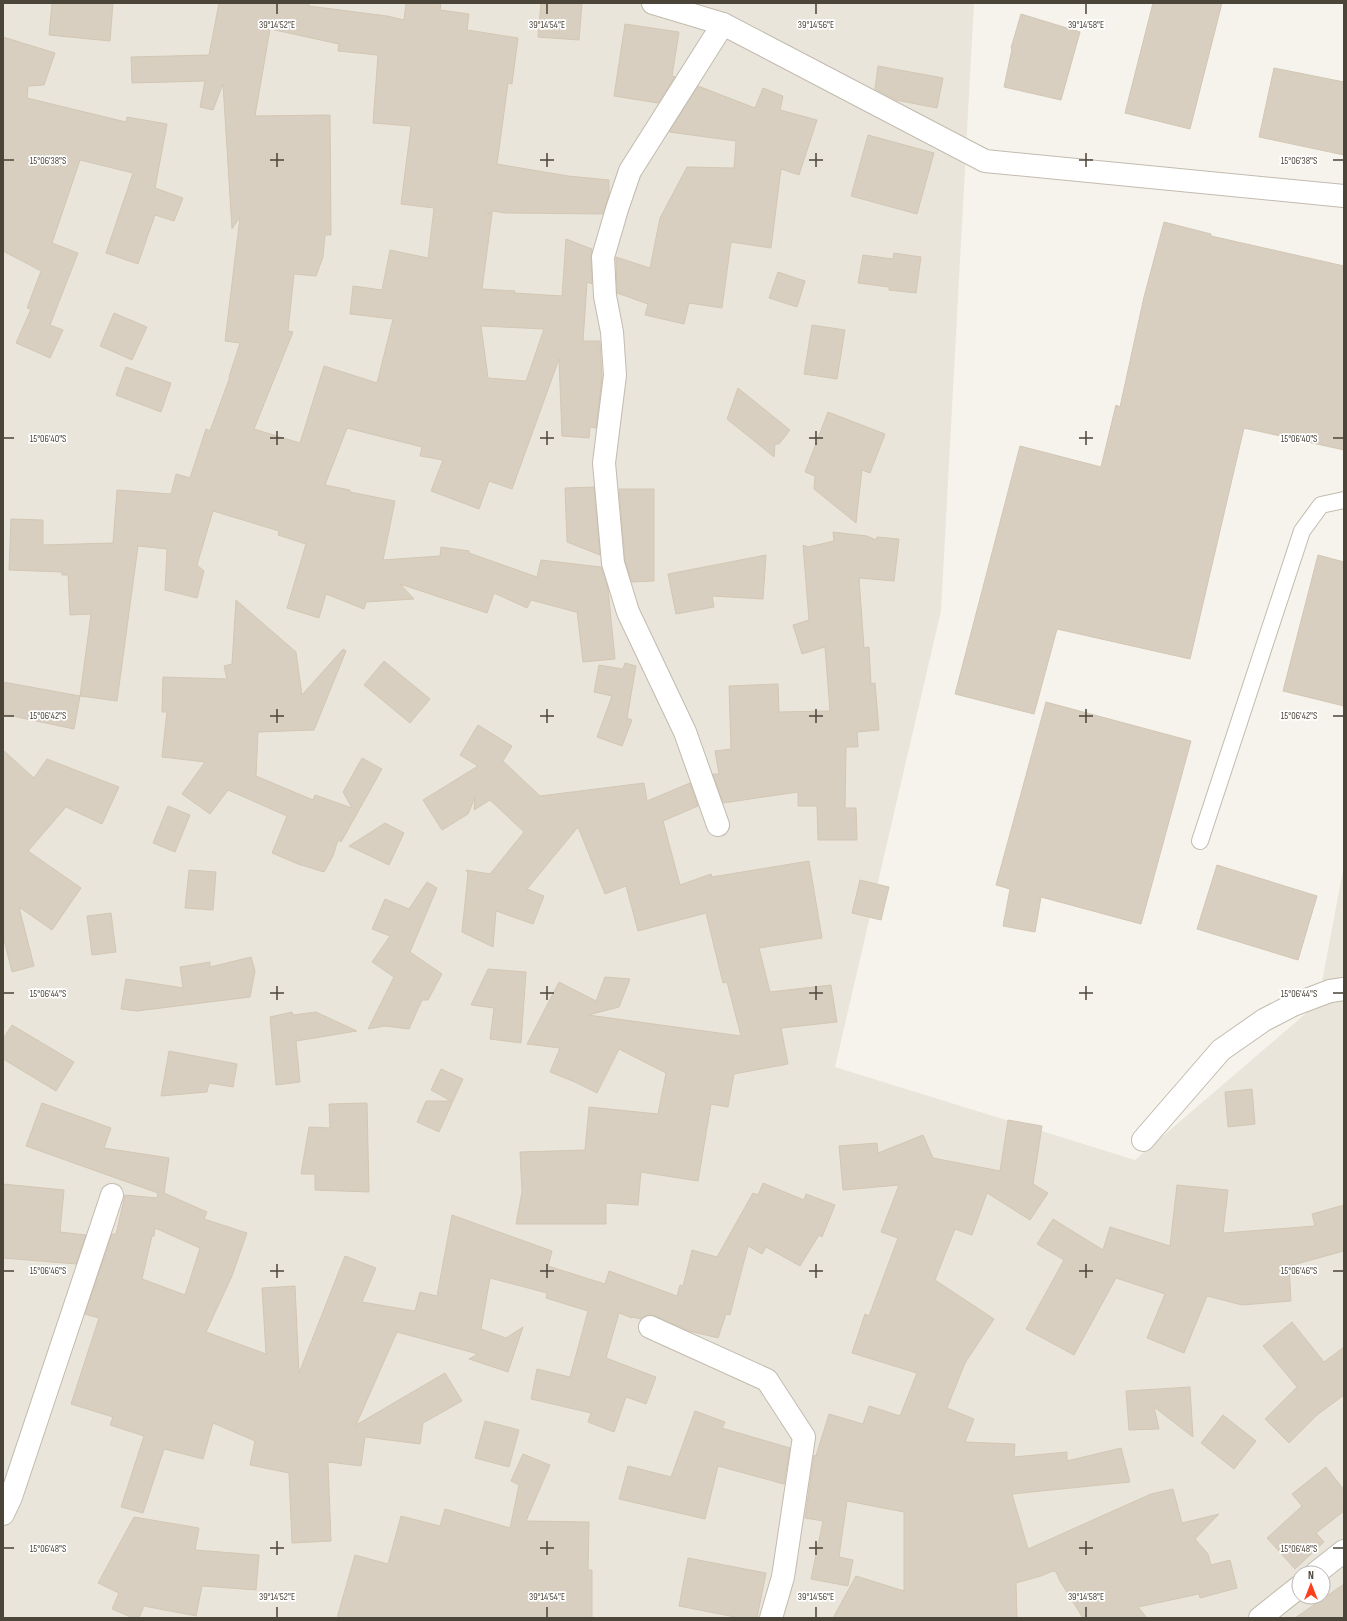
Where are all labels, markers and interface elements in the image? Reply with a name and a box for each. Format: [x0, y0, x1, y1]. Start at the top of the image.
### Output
text: 39°14'52"E [259, 19, 295, 31]
text: 39°14'54"E [529, 19, 565, 31]
text: 39°14'56"E [798, 19, 834, 31]
text: 39°14'58"E [1068, 19, 1104, 31]
text: 15°06'38"S [30, 155, 66, 167]
text: 15°06'38"S [1281, 155, 1317, 167]
text: 15°06'40"S [30, 433, 66, 445]
text: 15°06'40"S [1281, 433, 1317, 445]
text: 15°06'42"S [30, 710, 66, 722]
text: 15°06'42"S [1281, 710, 1317, 722]
text: 15°06'44"S [30, 988, 66, 1000]
text: 15°06'44"S [1281, 988, 1317, 1000]
text: 15°06'46"S [30, 1265, 66, 1277]
text: 15°06'46"S [1281, 1265, 1317, 1277]
text: 15°06'48"S [30, 1543, 66, 1555]
text: 15°06'48"S [1281, 1543, 1317, 1555]
north arrow [1291, 1565, 1331, 1605]
text: N [1308, 1569, 1314, 1582]
text: 39°14'52"E [259, 1591, 295, 1603]
text: 39°14'54"E [529, 1591, 565, 1603]
text: 39°14'56"E [798, 1591, 834, 1603]
text: 39°14'58"E [1068, 1591, 1104, 1603]

